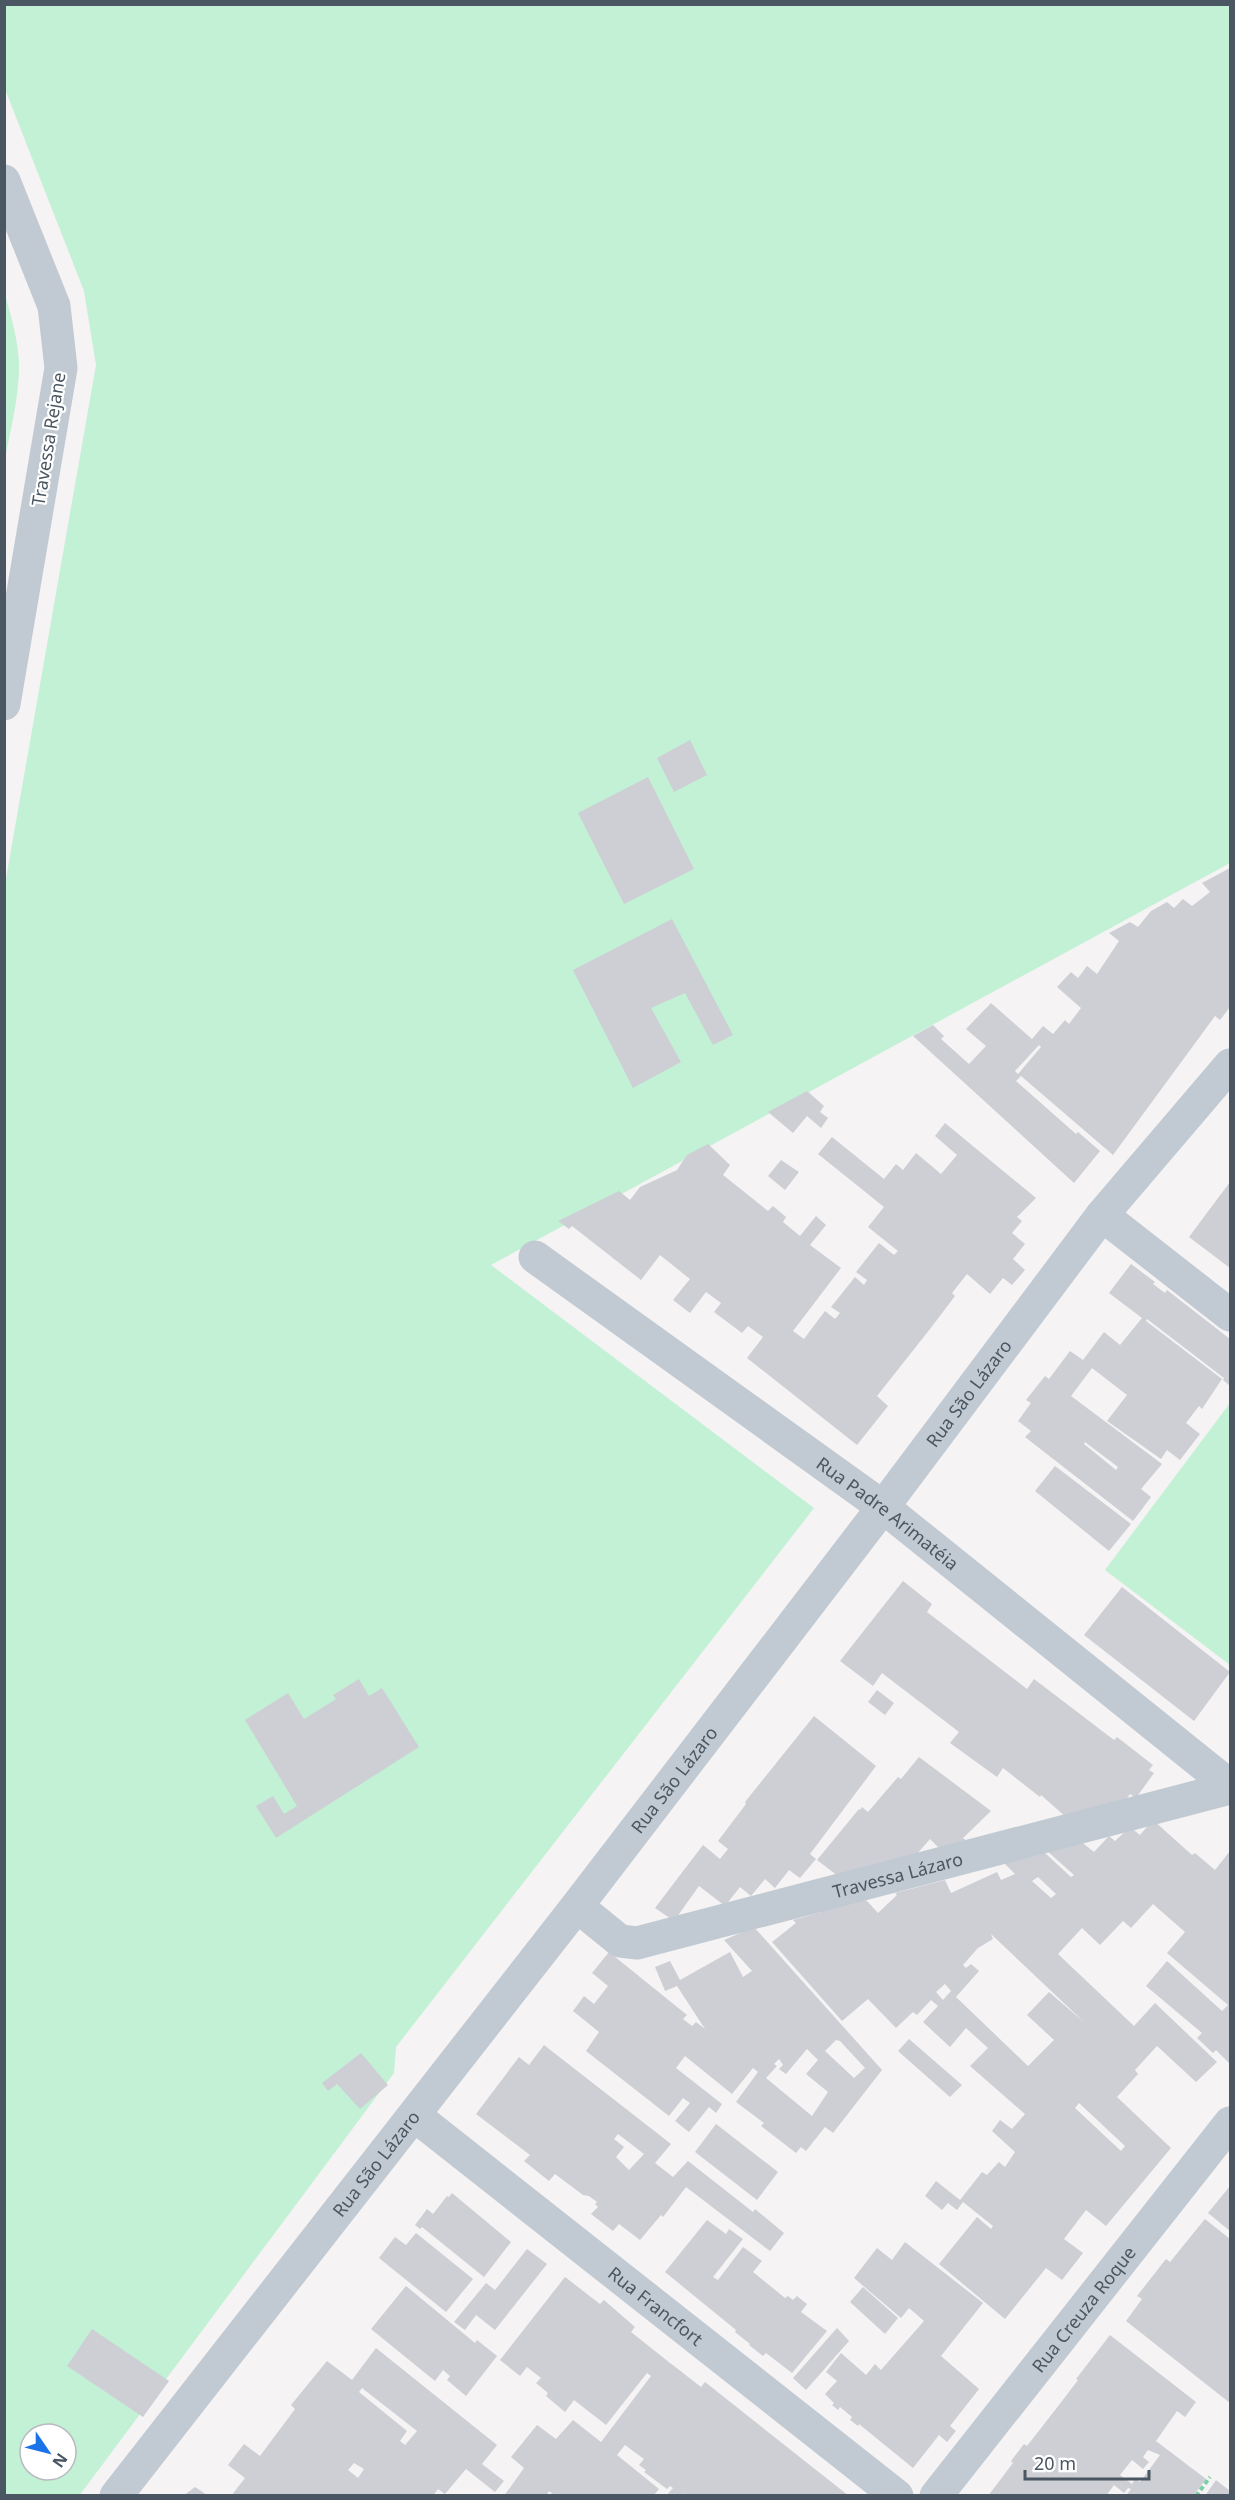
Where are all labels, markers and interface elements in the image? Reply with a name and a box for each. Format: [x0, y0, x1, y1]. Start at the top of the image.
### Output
street label: Travessa Rejane [26, 370, 70, 508]
street label: Rua São Lázaro [920, 1334, 1017, 1452]
street label: Rua Padre Arimatéia [812, 1451, 964, 1575]
street label: Rua São Lázaro [625, 1721, 723, 1838]
street label: Travessa Lázaro [830, 1846, 965, 1903]
street label: Rua São Lázaro [327, 2105, 425, 2222]
street label: Rua Creuza Roque [1026, 2241, 1141, 2377]
street label: Rua Francfort [603, 2261, 709, 2351]
north arrow [18, 2422, 78, 2482]
scale bar [1025, 2443, 1150, 2481]
text: N [48, 2449, 73, 2472]
text: 20 m [1034, 2451, 1076, 2475]

